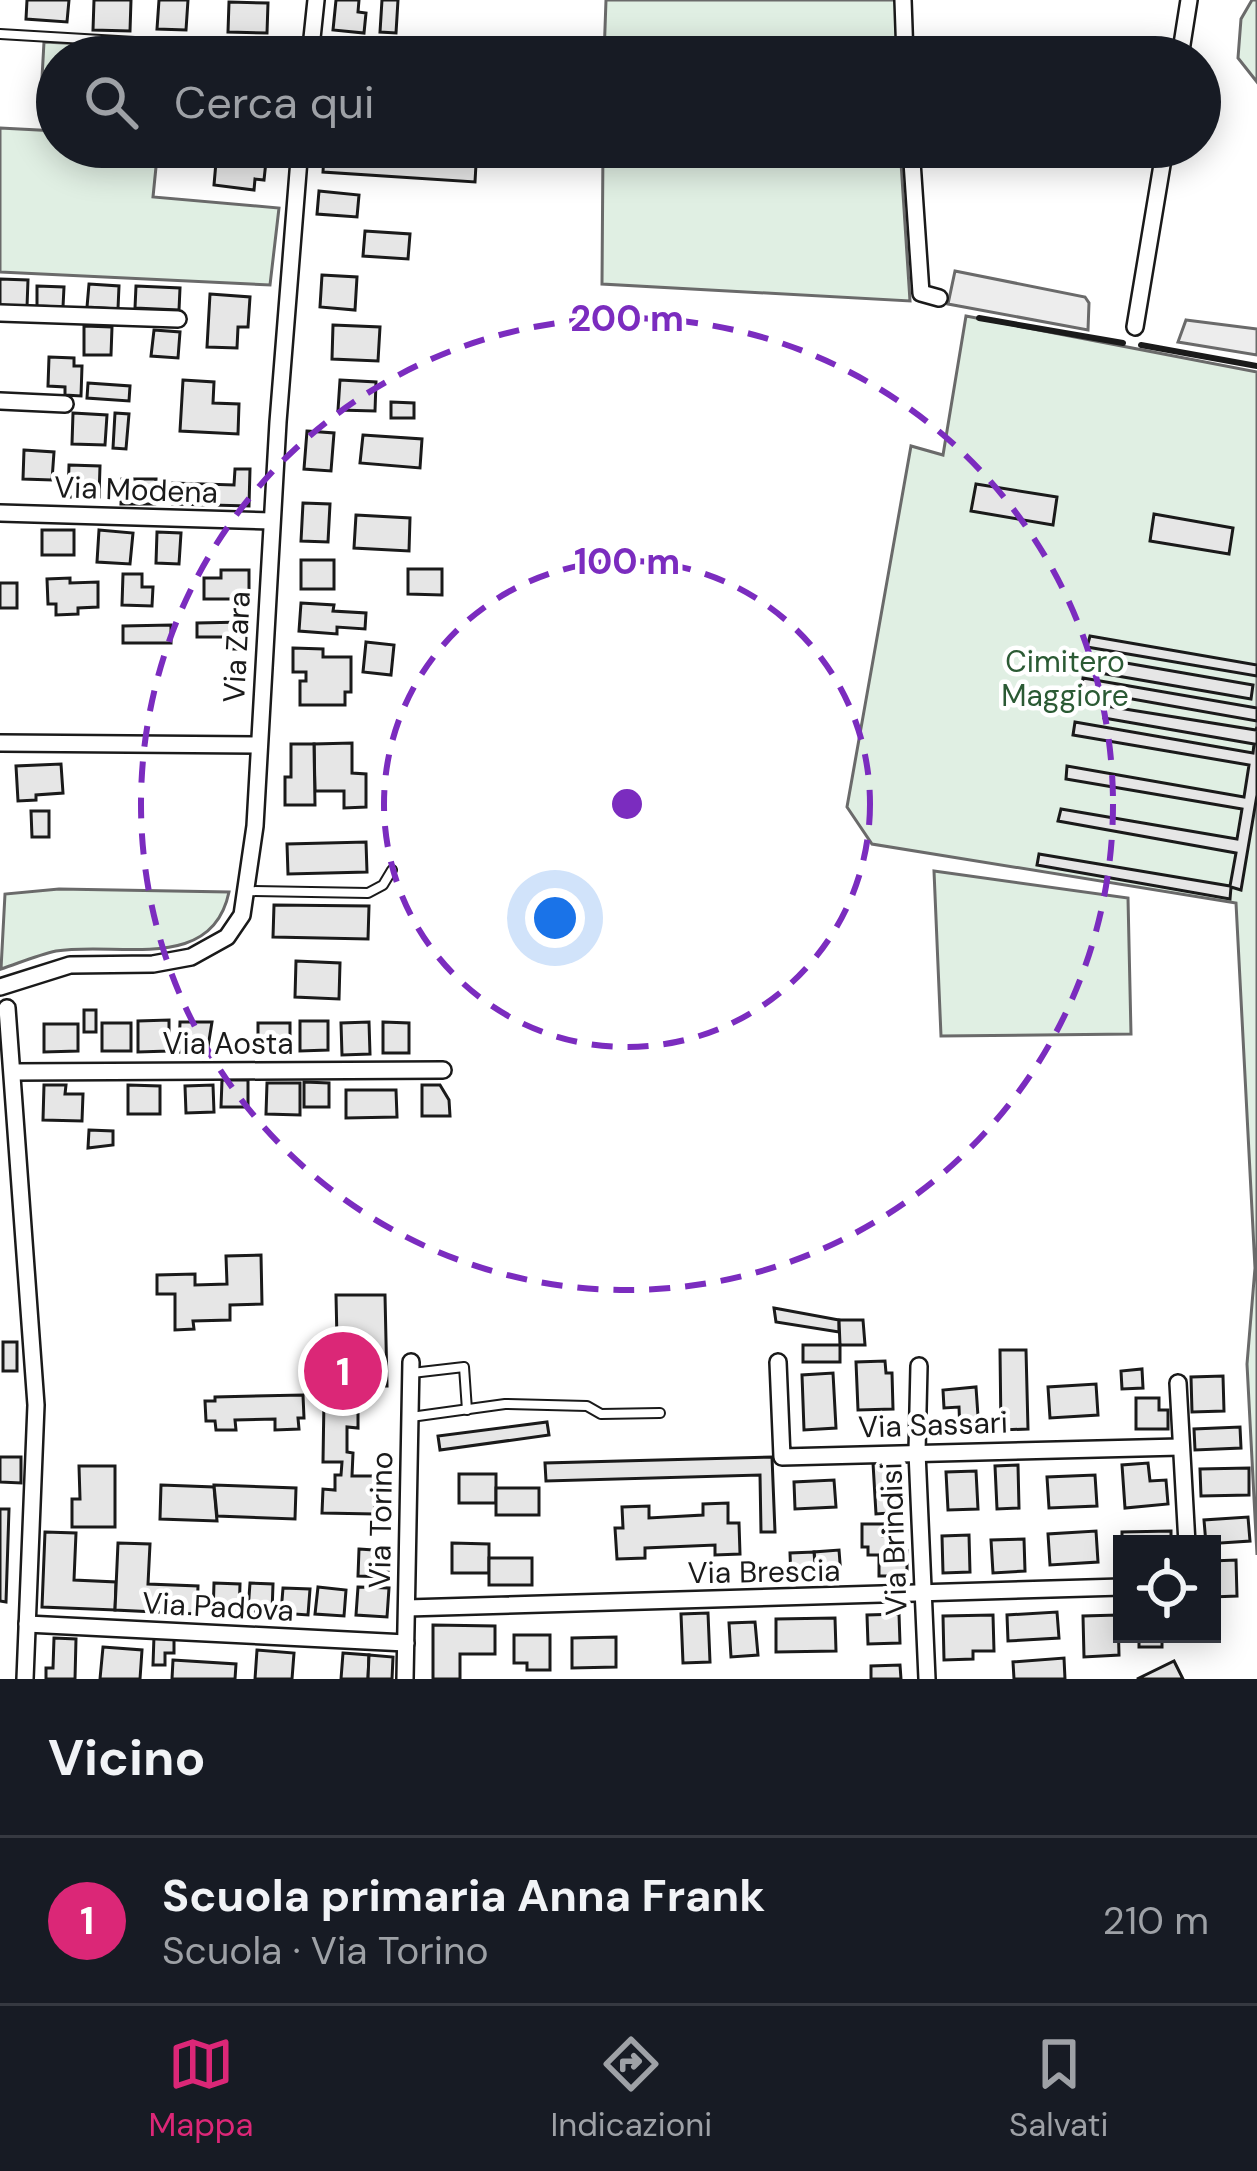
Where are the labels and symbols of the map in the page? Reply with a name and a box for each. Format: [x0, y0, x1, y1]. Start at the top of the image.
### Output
text: 200 m [570, 295, 684, 342]
street label: Via Modena [53, 467, 219, 512]
text: 100 m [574, 538, 680, 585]
street label: Via Zara [214, 590, 259, 704]
park label: Cimitero Maggiore [1001, 642, 1129, 715]
centre of rings [606, 783, 648, 825]
your location [525, 888, 585, 948]
street label: Via Aosta [163, 1024, 293, 1063]
pin: 1 [304, 1326, 382, 1416]
street label: Via Sassari [857, 1402, 1009, 1447]
street label: Via Torino [360, 1451, 401, 1589]
street label: Via Brindisi [871, 1462, 916, 1616]
street label: Via Brescia [687, 1551, 841, 1592]
street label: Via Padova [141, 1583, 295, 1630]

